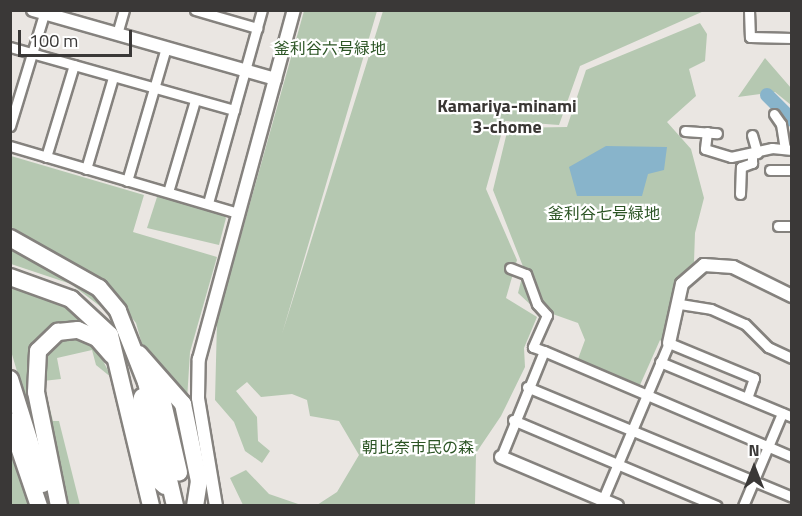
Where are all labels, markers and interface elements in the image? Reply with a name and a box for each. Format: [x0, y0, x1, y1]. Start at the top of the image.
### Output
scale bar [21, 18, 135, 56]
text: 100 m [29, 27, 78, 54]
park label: 釜利谷六号緑地 [274, 38, 386, 58]
district label: Kamariya-minami 3-chome [437, 96, 577, 138]
park label: 釜利谷七号緑地 [548, 203, 660, 223]
park label: 朝比奈市民の森 [362, 437, 474, 457]
north arrow [724, 438, 784, 498]
text: N [748, 438, 760, 462]

